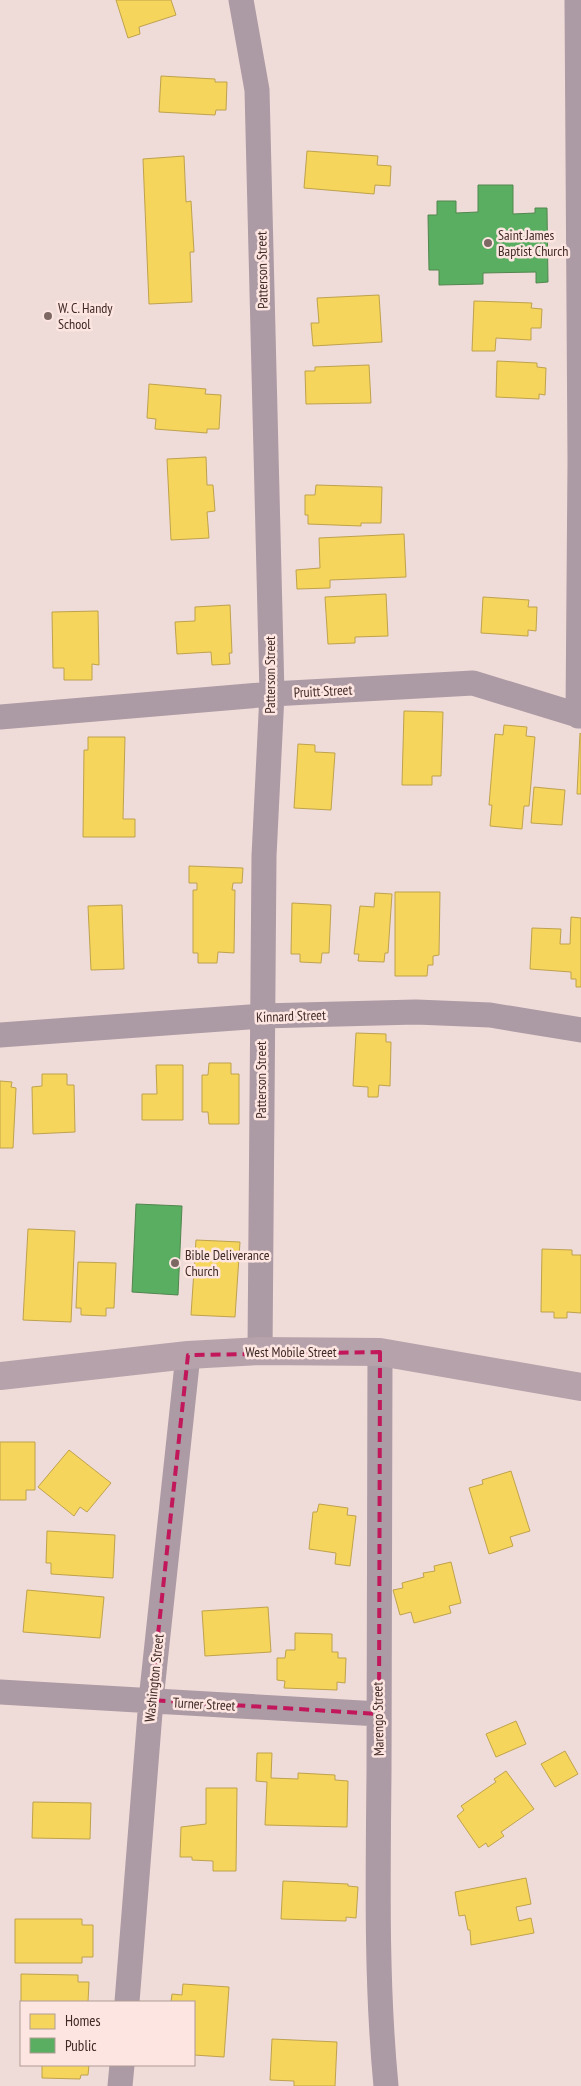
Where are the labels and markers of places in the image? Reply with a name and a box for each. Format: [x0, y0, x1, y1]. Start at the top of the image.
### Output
place label: Saint James Baptist Church [498, 226, 568, 260]
marker: Saint James Baptist Church [482, 237, 494, 249]
place label: W. C. Handy School [58, 299, 113, 333]
marker: W. C. Handy School [42, 310, 54, 322]
place label: Bible Deliverance Church [185, 1246, 270, 1280]
marker: Bible Deliverance Church [169, 1257, 181, 1269]

